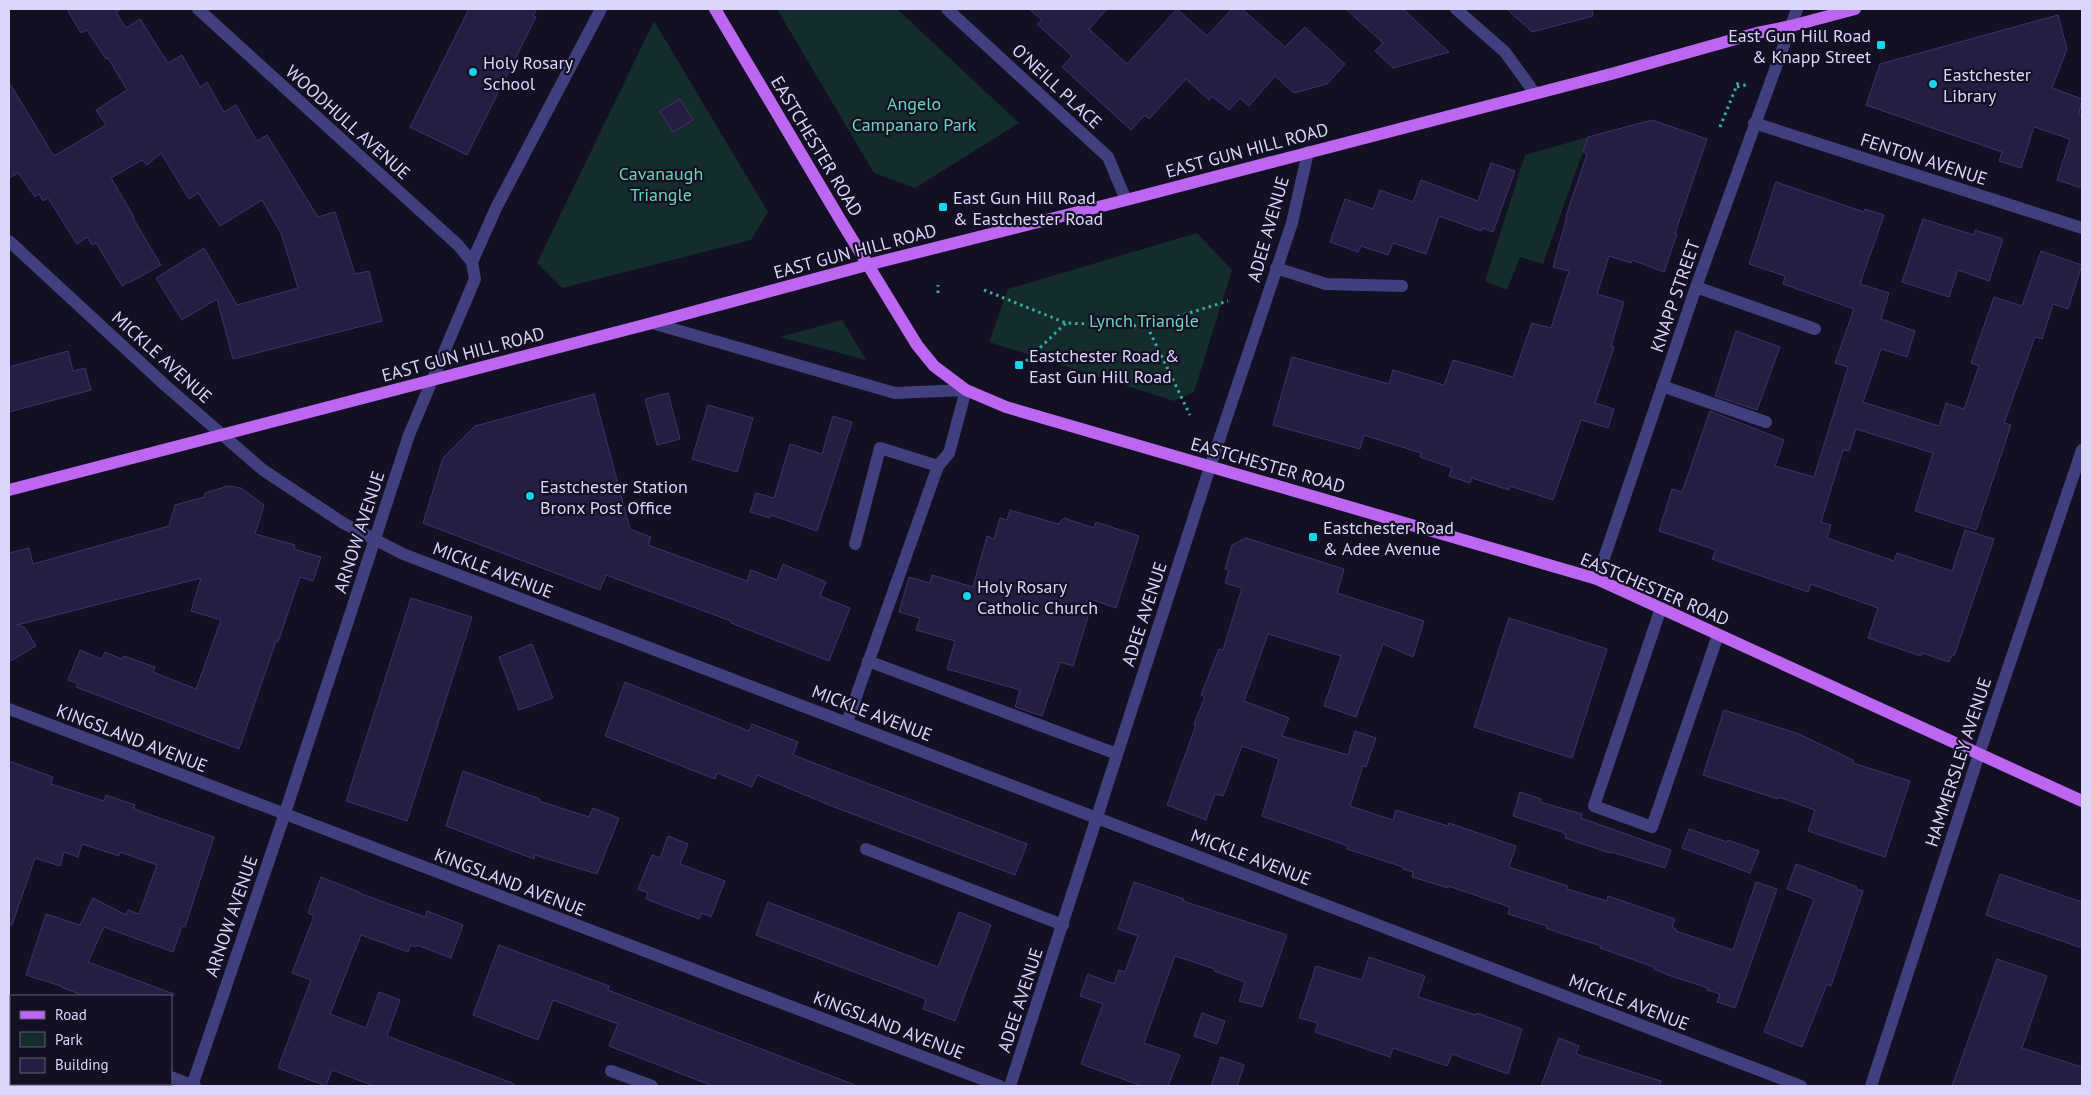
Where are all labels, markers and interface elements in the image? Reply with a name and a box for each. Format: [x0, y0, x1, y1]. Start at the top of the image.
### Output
place label: East Gun Hill Road & Knapp Street [1728, 24, 1871, 68]
street label: O'NEILL PLACE [1007, 38, 1107, 134]
marker: East Gun Hill Road & Knapp Street [1875, 39, 1887, 51]
place label: Holy Rosary School [483, 51, 574, 95]
street label: WOODHULL AVENUE [281, 60, 415, 184]
place label: Eastchester Library [1943, 63, 2031, 107]
marker: Holy Rosary School [467, 66, 479, 78]
street label: EASTCHESTER ROAD [766, 72, 868, 220]
marker: Eastchester Library [1927, 78, 1939, 90]
park label: Angelo Campanaro Park [852, 92, 977, 136]
street label: EAST GUN HILL ROAD [1163, 117, 1331, 183]
street label: FENTON AVENUE [1858, 128, 1990, 190]
park label: Cavanaugh Triangle [619, 162, 703, 206]
street label: ADEE AVENUE [1242, 173, 1294, 285]
place label: East Gun Hill Road & Eastchester Road [953, 186, 1103, 230]
marker: East Gun Hill Road & Eastchester Road [937, 201, 949, 213]
street label: EAST GUN HILL ROAD [771, 218, 939, 284]
street label: KNAPP STREET [1645, 237, 1705, 355]
street label: MICKLE AVENUE [107, 306, 217, 408]
park label: Lynch Triangle [1089, 309, 1199, 332]
street label: EAST GUN HILL ROAD [379, 321, 547, 387]
place label: Eastchester Road & East Gun Hill Road [1029, 344, 1179, 388]
marker: Eastchester Road & East Gun Hill Road [1013, 359, 1025, 371]
street label: EASTCHESTER ROAD [1188, 432, 1348, 498]
street label: ARNOW AVENUE [328, 468, 390, 596]
place label: Eastchester Station Bronx Post Office [540, 475, 688, 519]
marker: Eastchester Station Bronx Post Office [524, 490, 536, 502]
place label: Eastchester Road & Adee Avenue [1323, 516, 1454, 560]
marker: Eastchester Road & Adee Avenue [1307, 531, 1319, 543]
street label: MICKLE AVENUE [430, 537, 556, 603]
street label: EASTCHESTER ROAD [1577, 547, 1733, 631]
street label: ADEE AVENUE [1116, 559, 1172, 669]
place label: Holy Rosary Catholic Church [977, 575, 1098, 619]
marker: Holy Rosary Catholic Church [961, 590, 973, 602]
street label: HAMMERSLEY AVENUE [1920, 674, 1996, 850]
street label: MICKLE AVENUE [809, 680, 935, 746]
street label: KINGSLAND AVENUE [53, 699, 211, 777]
street label: MICKLE AVENUE [1188, 824, 1314, 890]
street label: KINGSLAND AVENUE [431, 843, 589, 921]
street label: ARNOW AVENUE [199, 852, 263, 980]
street label: ADEE AVENUE [992, 945, 1048, 1055]
street label: MICKLE AVENUE [1566, 969, 1692, 1035]
street label: KINGSLAND AVENUE [810, 986, 968, 1064]
legend [10, 995, 172, 1085]
text: Road [55, 1005, 87, 1024]
text: Park [55, 1030, 83, 1049]
text: Building [55, 1055, 109, 1074]

